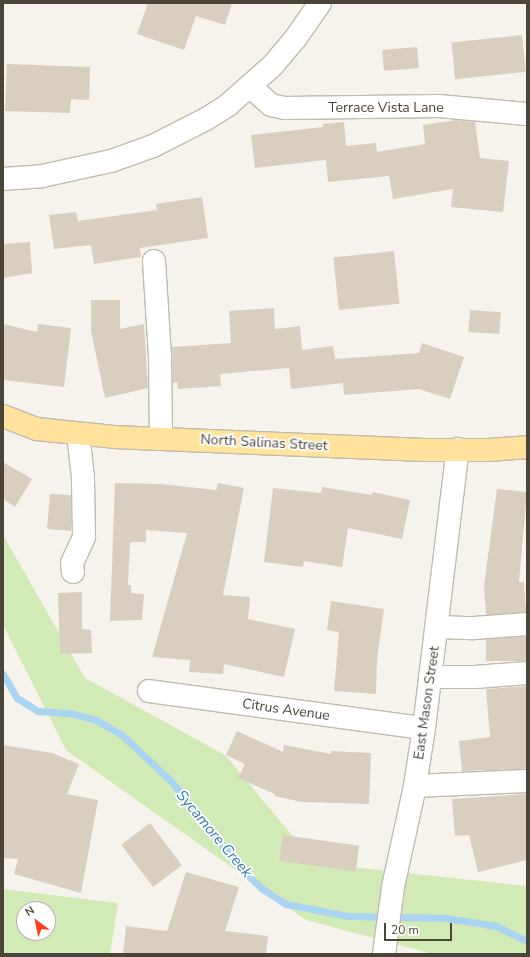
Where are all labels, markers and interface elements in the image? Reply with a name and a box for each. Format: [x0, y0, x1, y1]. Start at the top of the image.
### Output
street label: Terrace Vista Lane [328, 100, 444, 116]
street label: North Salinas Street [200, 431, 328, 455]
street label: East Mason Street [411, 645, 443, 761]
street label: Citrus Avenue [241, 696, 331, 724]
water label: Sycamore Creek [172, 787, 256, 881]
north arrow [16, 901, 56, 941]
text: N [22, 903, 37, 920]
scale bar [386, 915, 454, 941]
text: 20 m [391, 922, 419, 938]

